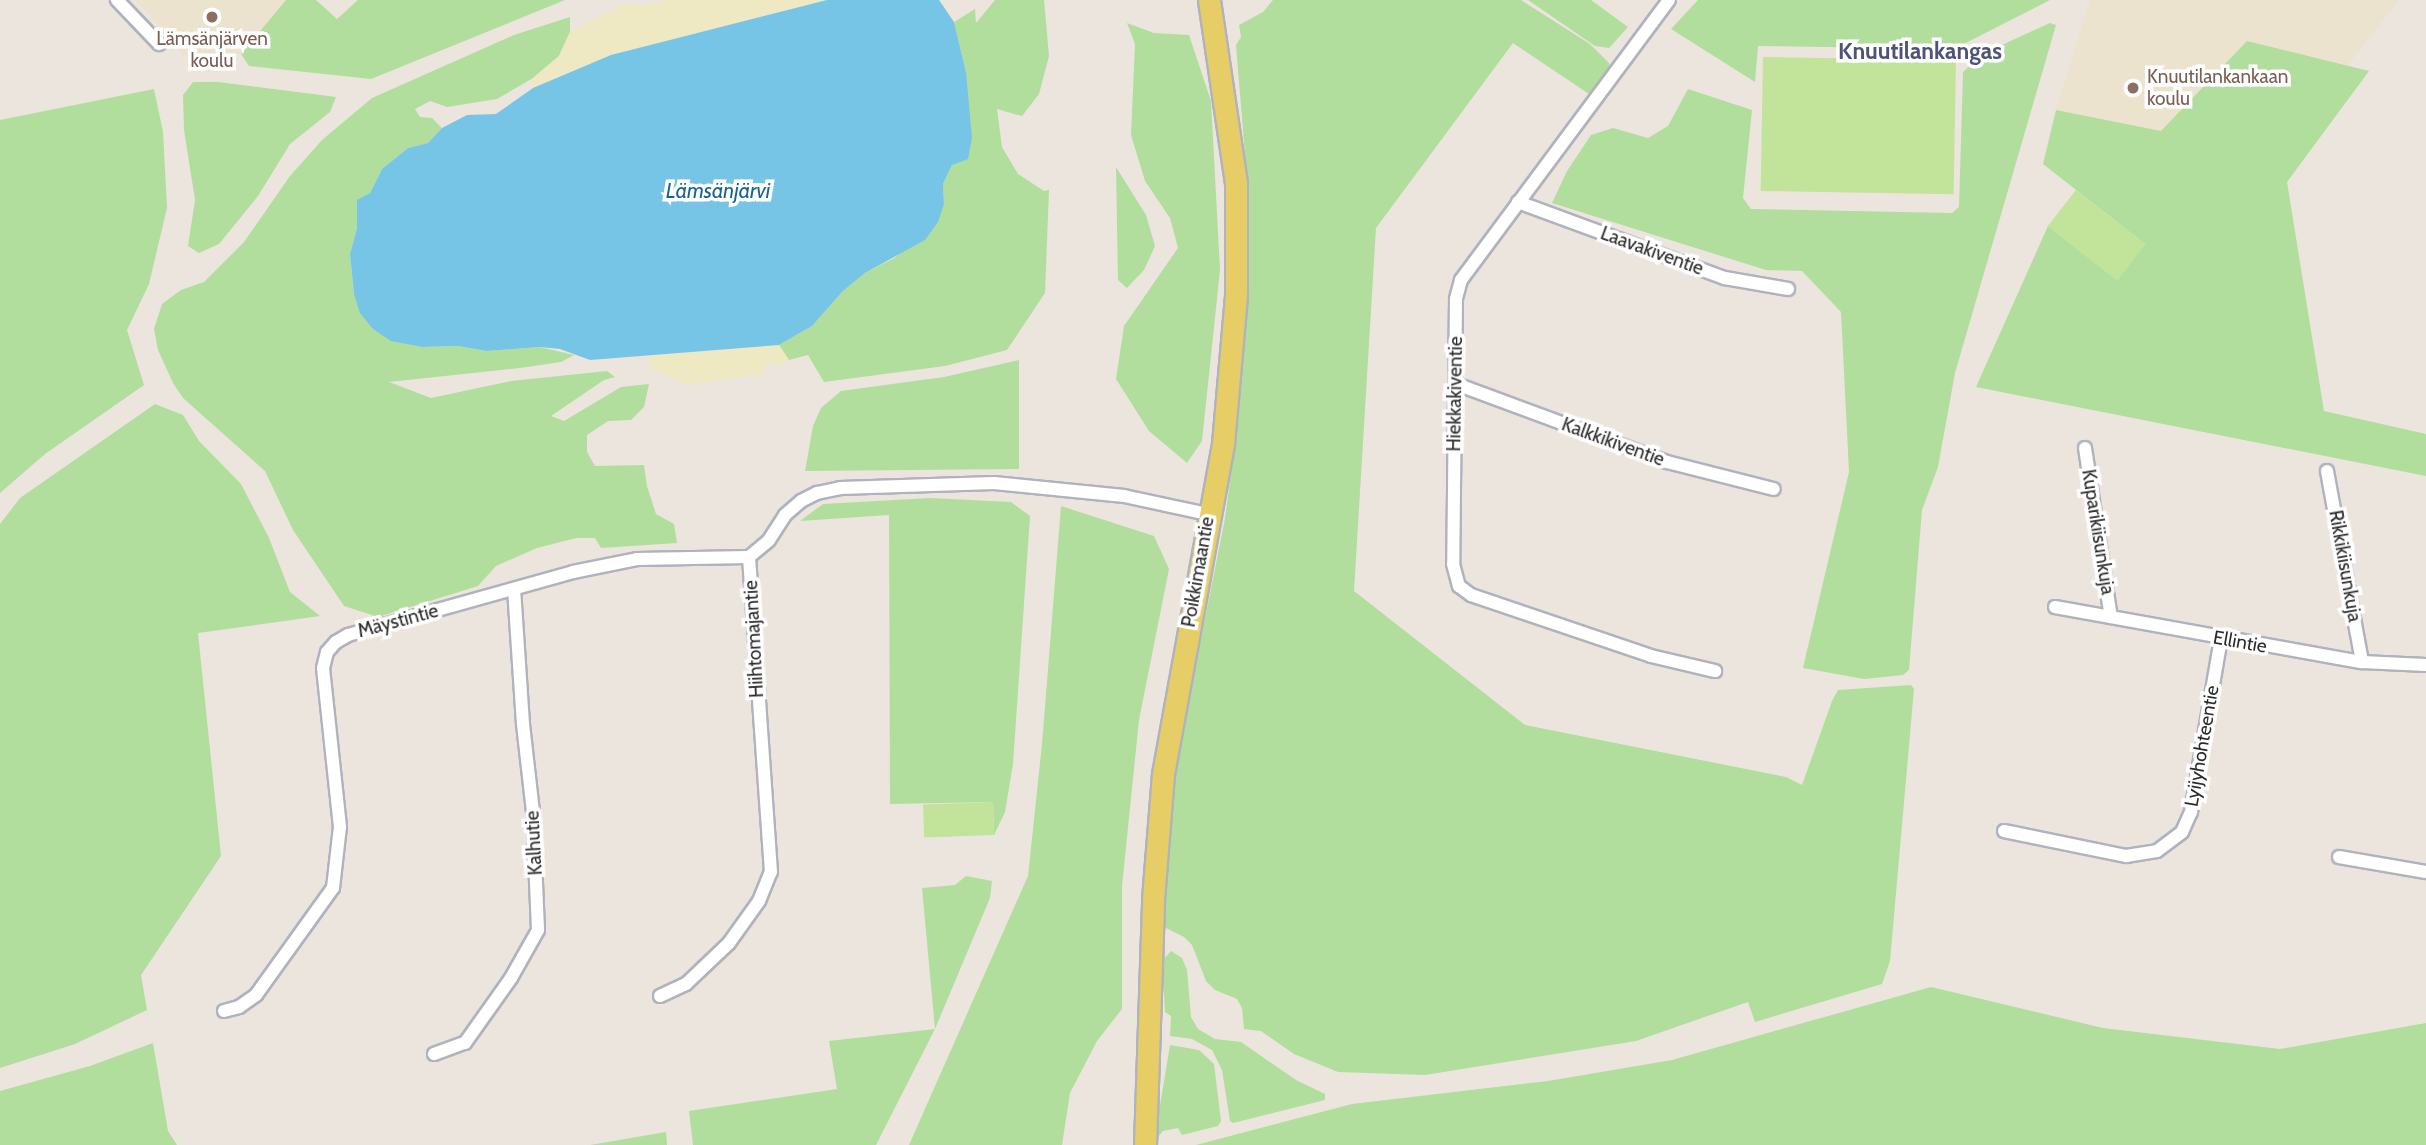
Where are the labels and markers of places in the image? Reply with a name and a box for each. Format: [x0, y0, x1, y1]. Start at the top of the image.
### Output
marker: Lämsänjärven koulu [204, 9, 220, 25]
place label: Lämsänjärven koulu [156, 28, 268, 72]
place label: Knuutilankankaan koulu [2147, 66, 2288, 110]
marker: Knuutilankankaan koulu [2125, 80, 2141, 96]

